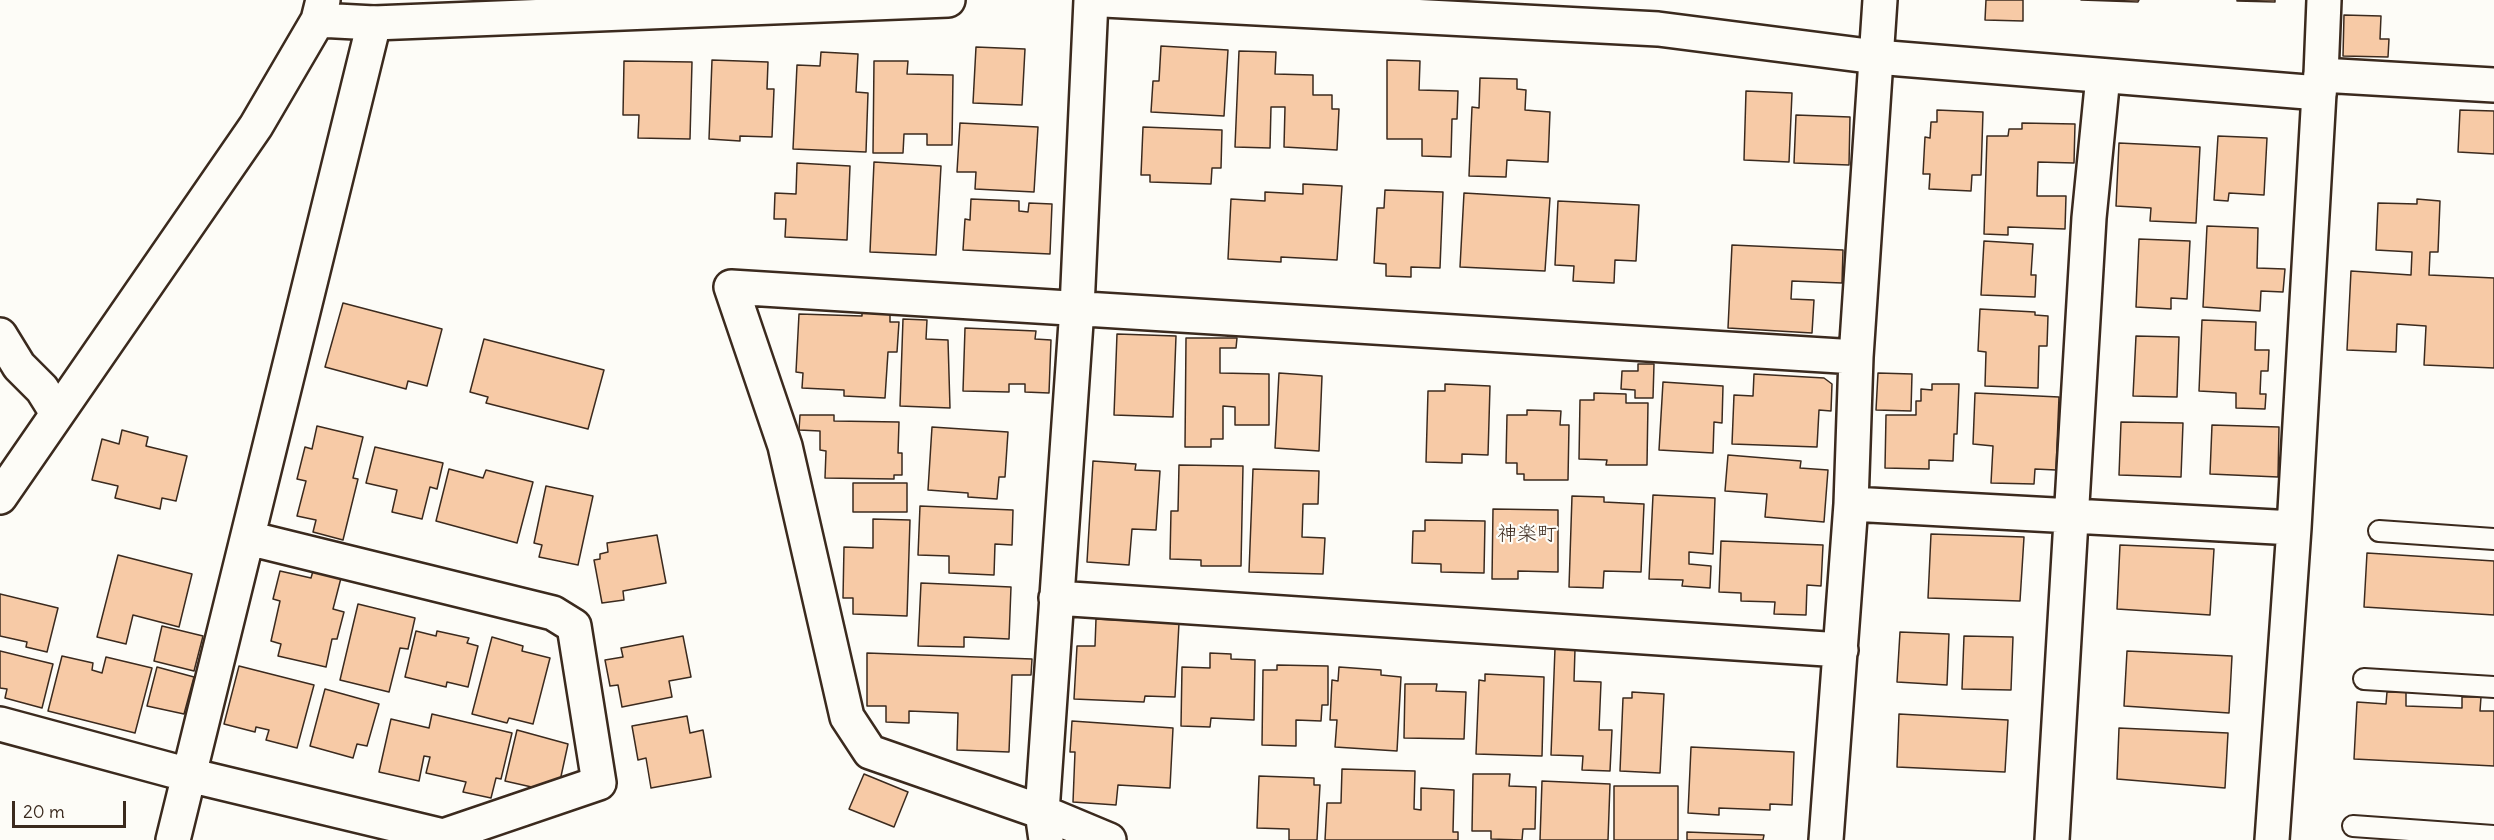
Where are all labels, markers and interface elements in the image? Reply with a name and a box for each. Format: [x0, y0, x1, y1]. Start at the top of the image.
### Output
district label: 神楽町 [1497, 522, 1557, 546]
scale bar [15, 789, 129, 827]
text: 20 m [23, 800, 65, 823]

